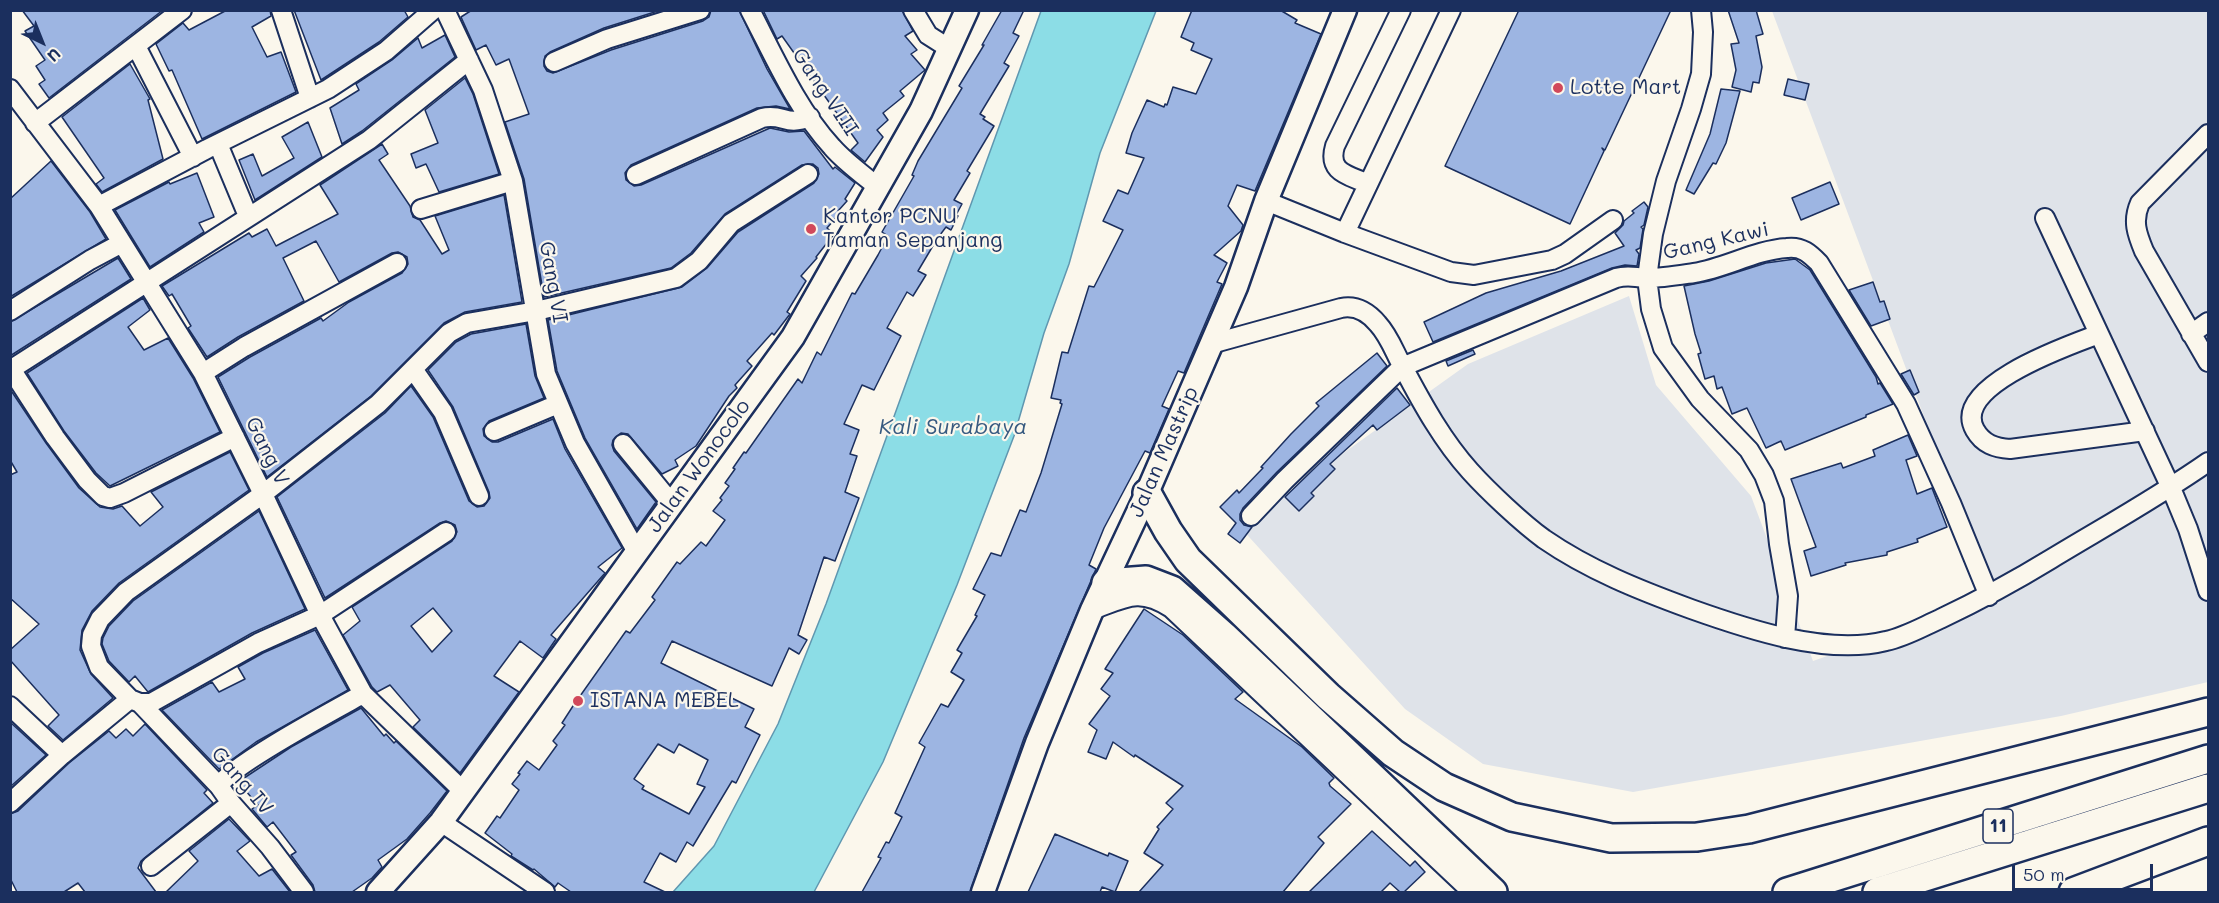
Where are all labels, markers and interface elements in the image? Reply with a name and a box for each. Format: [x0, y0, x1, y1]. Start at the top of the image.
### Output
north arrow [12, 12, 72, 72]
street label: Gang VIII [787, 43, 863, 141]
text: U [43, 44, 66, 67]
place label: Lotte Mart [1570, 75, 1681, 101]
marker: Lotte Mart [1551, 81, 1565, 95]
place label: Kantor PCNU Taman Sepanjang [823, 204, 1002, 254]
street label: Gang Kawi [1661, 217, 1771, 265]
marker: Kantor PCNU Taman Sepanjang [804, 222, 818, 236]
street label: Gang VI [533, 239, 573, 325]
street label: Jalan Mastrip [1124, 383, 1204, 521]
street label: Jalan Wonocolo [642, 394, 756, 538]
street label: Gang V [240, 413, 294, 489]
water label: Kali Surabaya [879, 414, 1027, 440]
place label: ISTANA MEBEL [590, 688, 739, 714]
marker: ISTANA MEBEL [571, 694, 585, 708]
street label: Gang IV [206, 742, 278, 820]
road number: 11 [1983, 809, 2013, 843]
scale bar [2015, 852, 2156, 890]
text: 50 m [2023, 862, 2065, 886]

